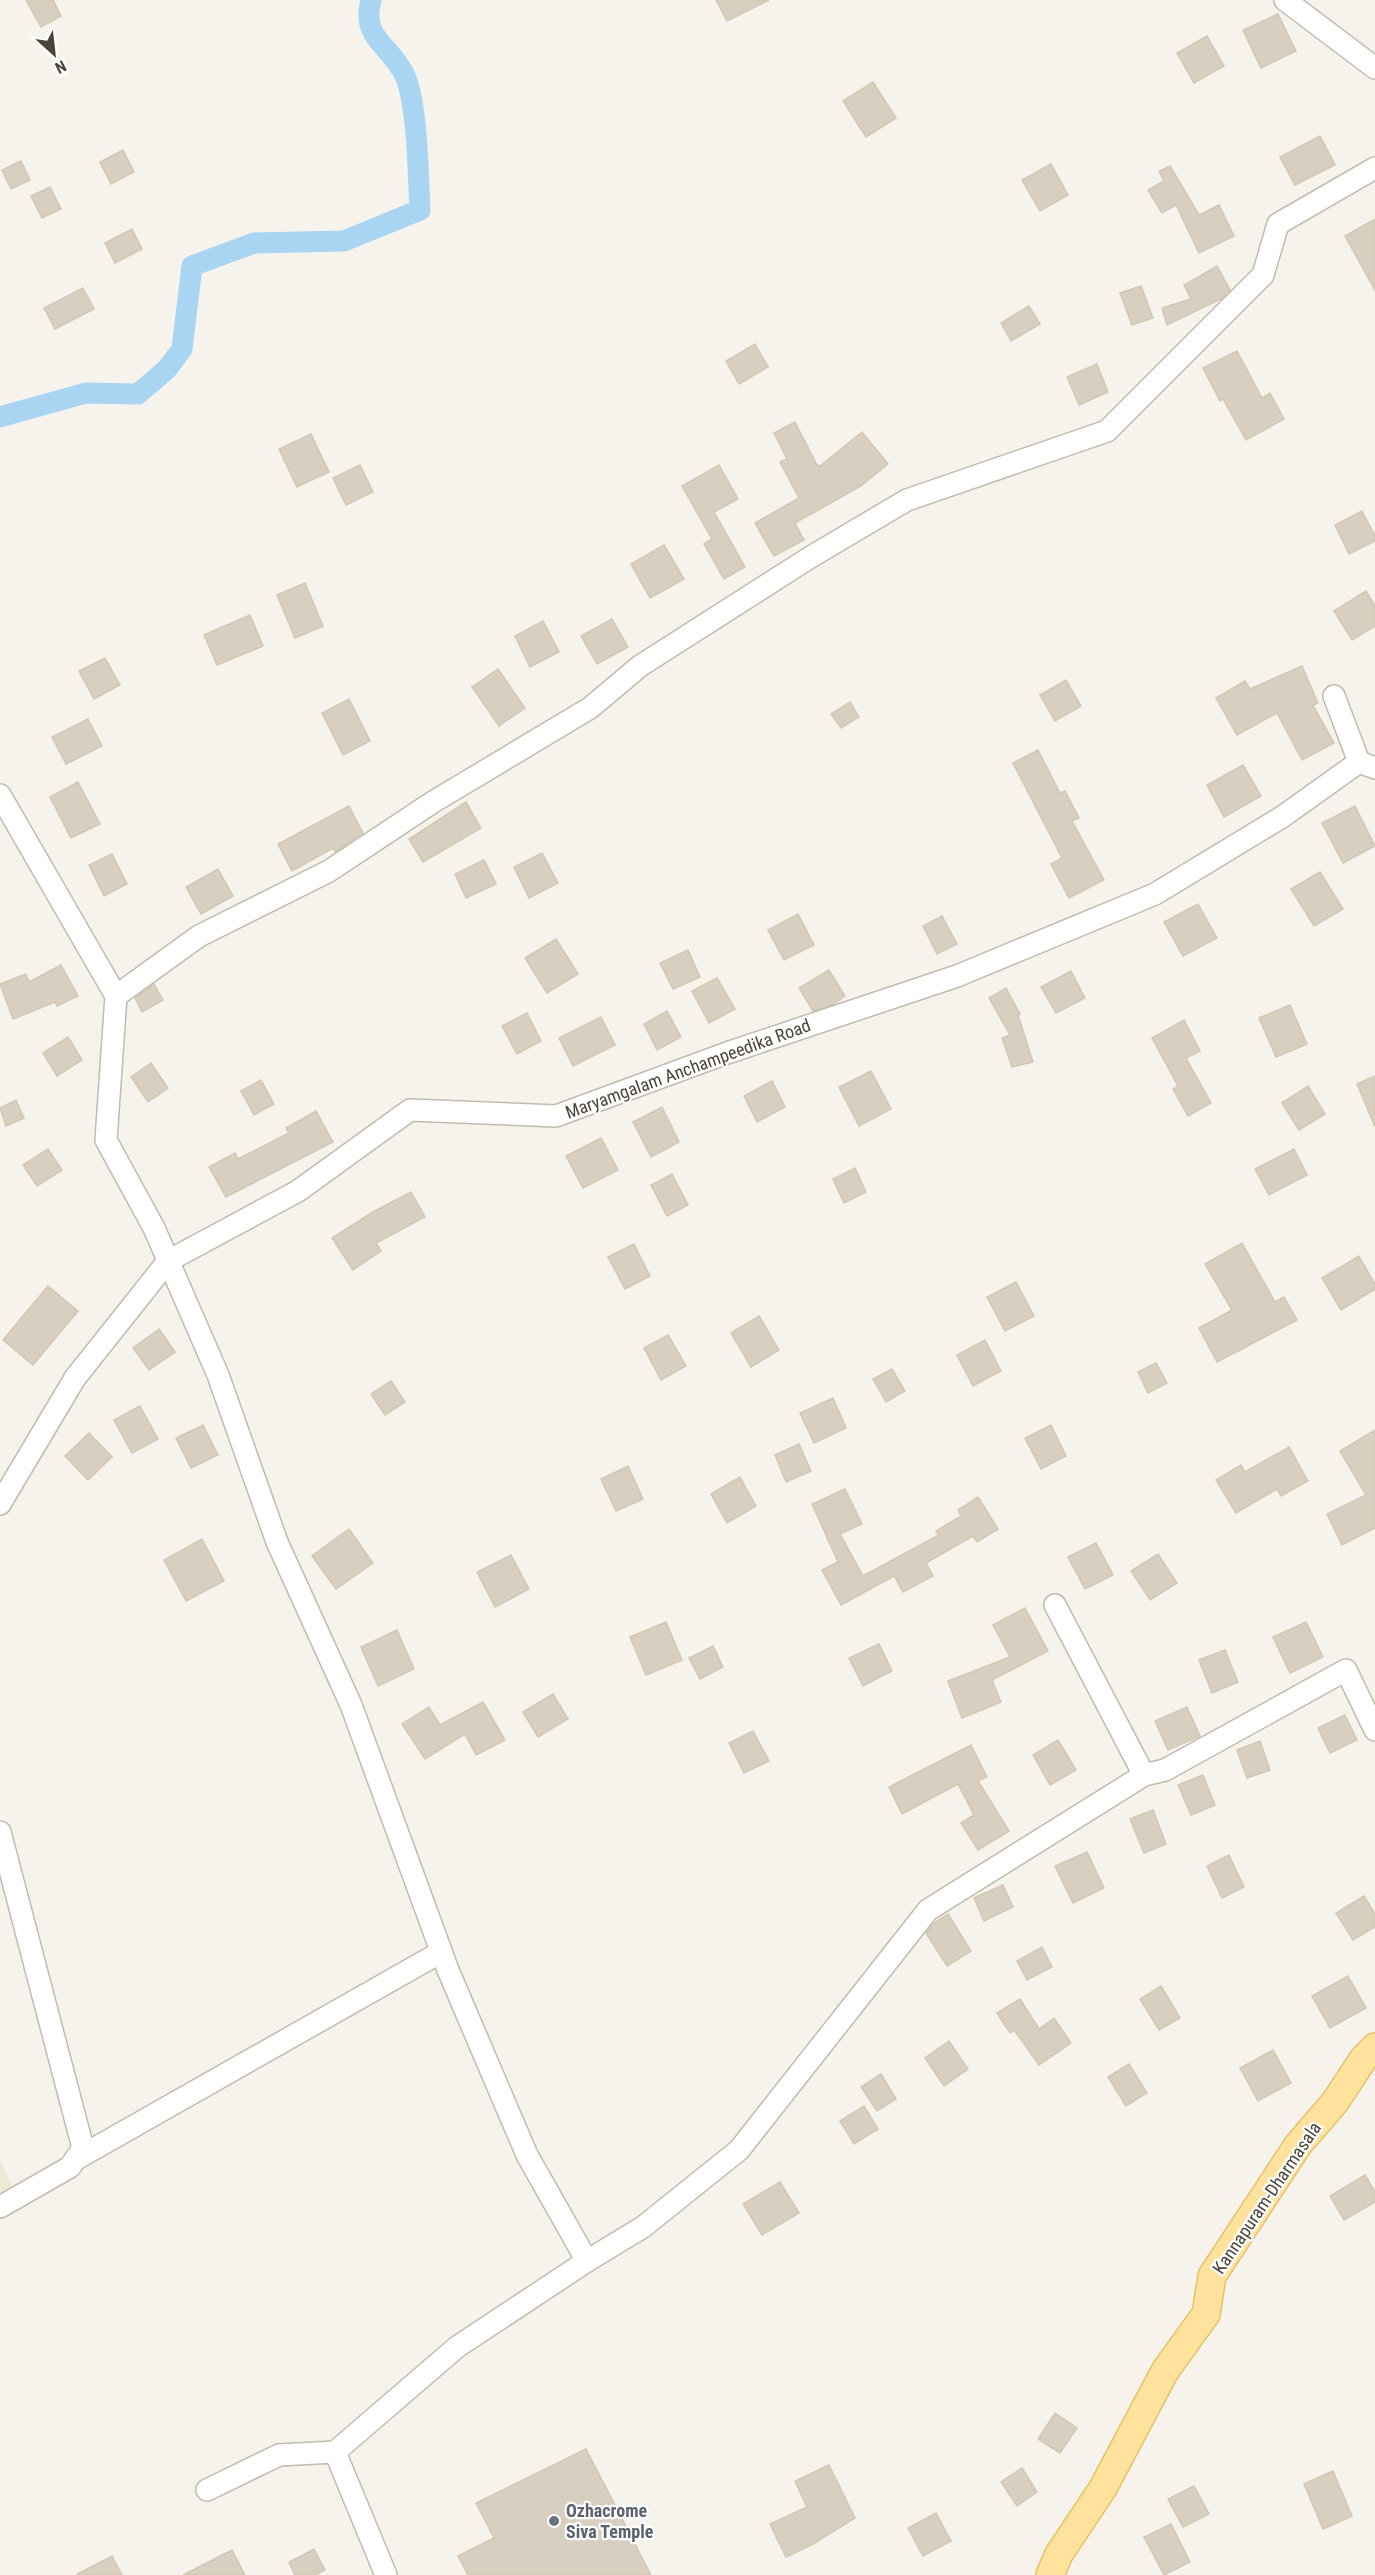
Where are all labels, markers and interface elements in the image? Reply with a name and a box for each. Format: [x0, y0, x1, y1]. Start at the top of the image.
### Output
north arrow [24, 24, 84, 84]
text: N [52, 56, 69, 78]
street label: Maryamgalam Anchampeedika Road [562, 1014, 813, 1123]
street label: Kannapuram-Dharmasala [1208, 2118, 1325, 2278]
place label: Ozhacrome Siva Temple [566, 2500, 654, 2542]
marker: Ozhacrome Siva Temple [547, 2514, 561, 2528]

